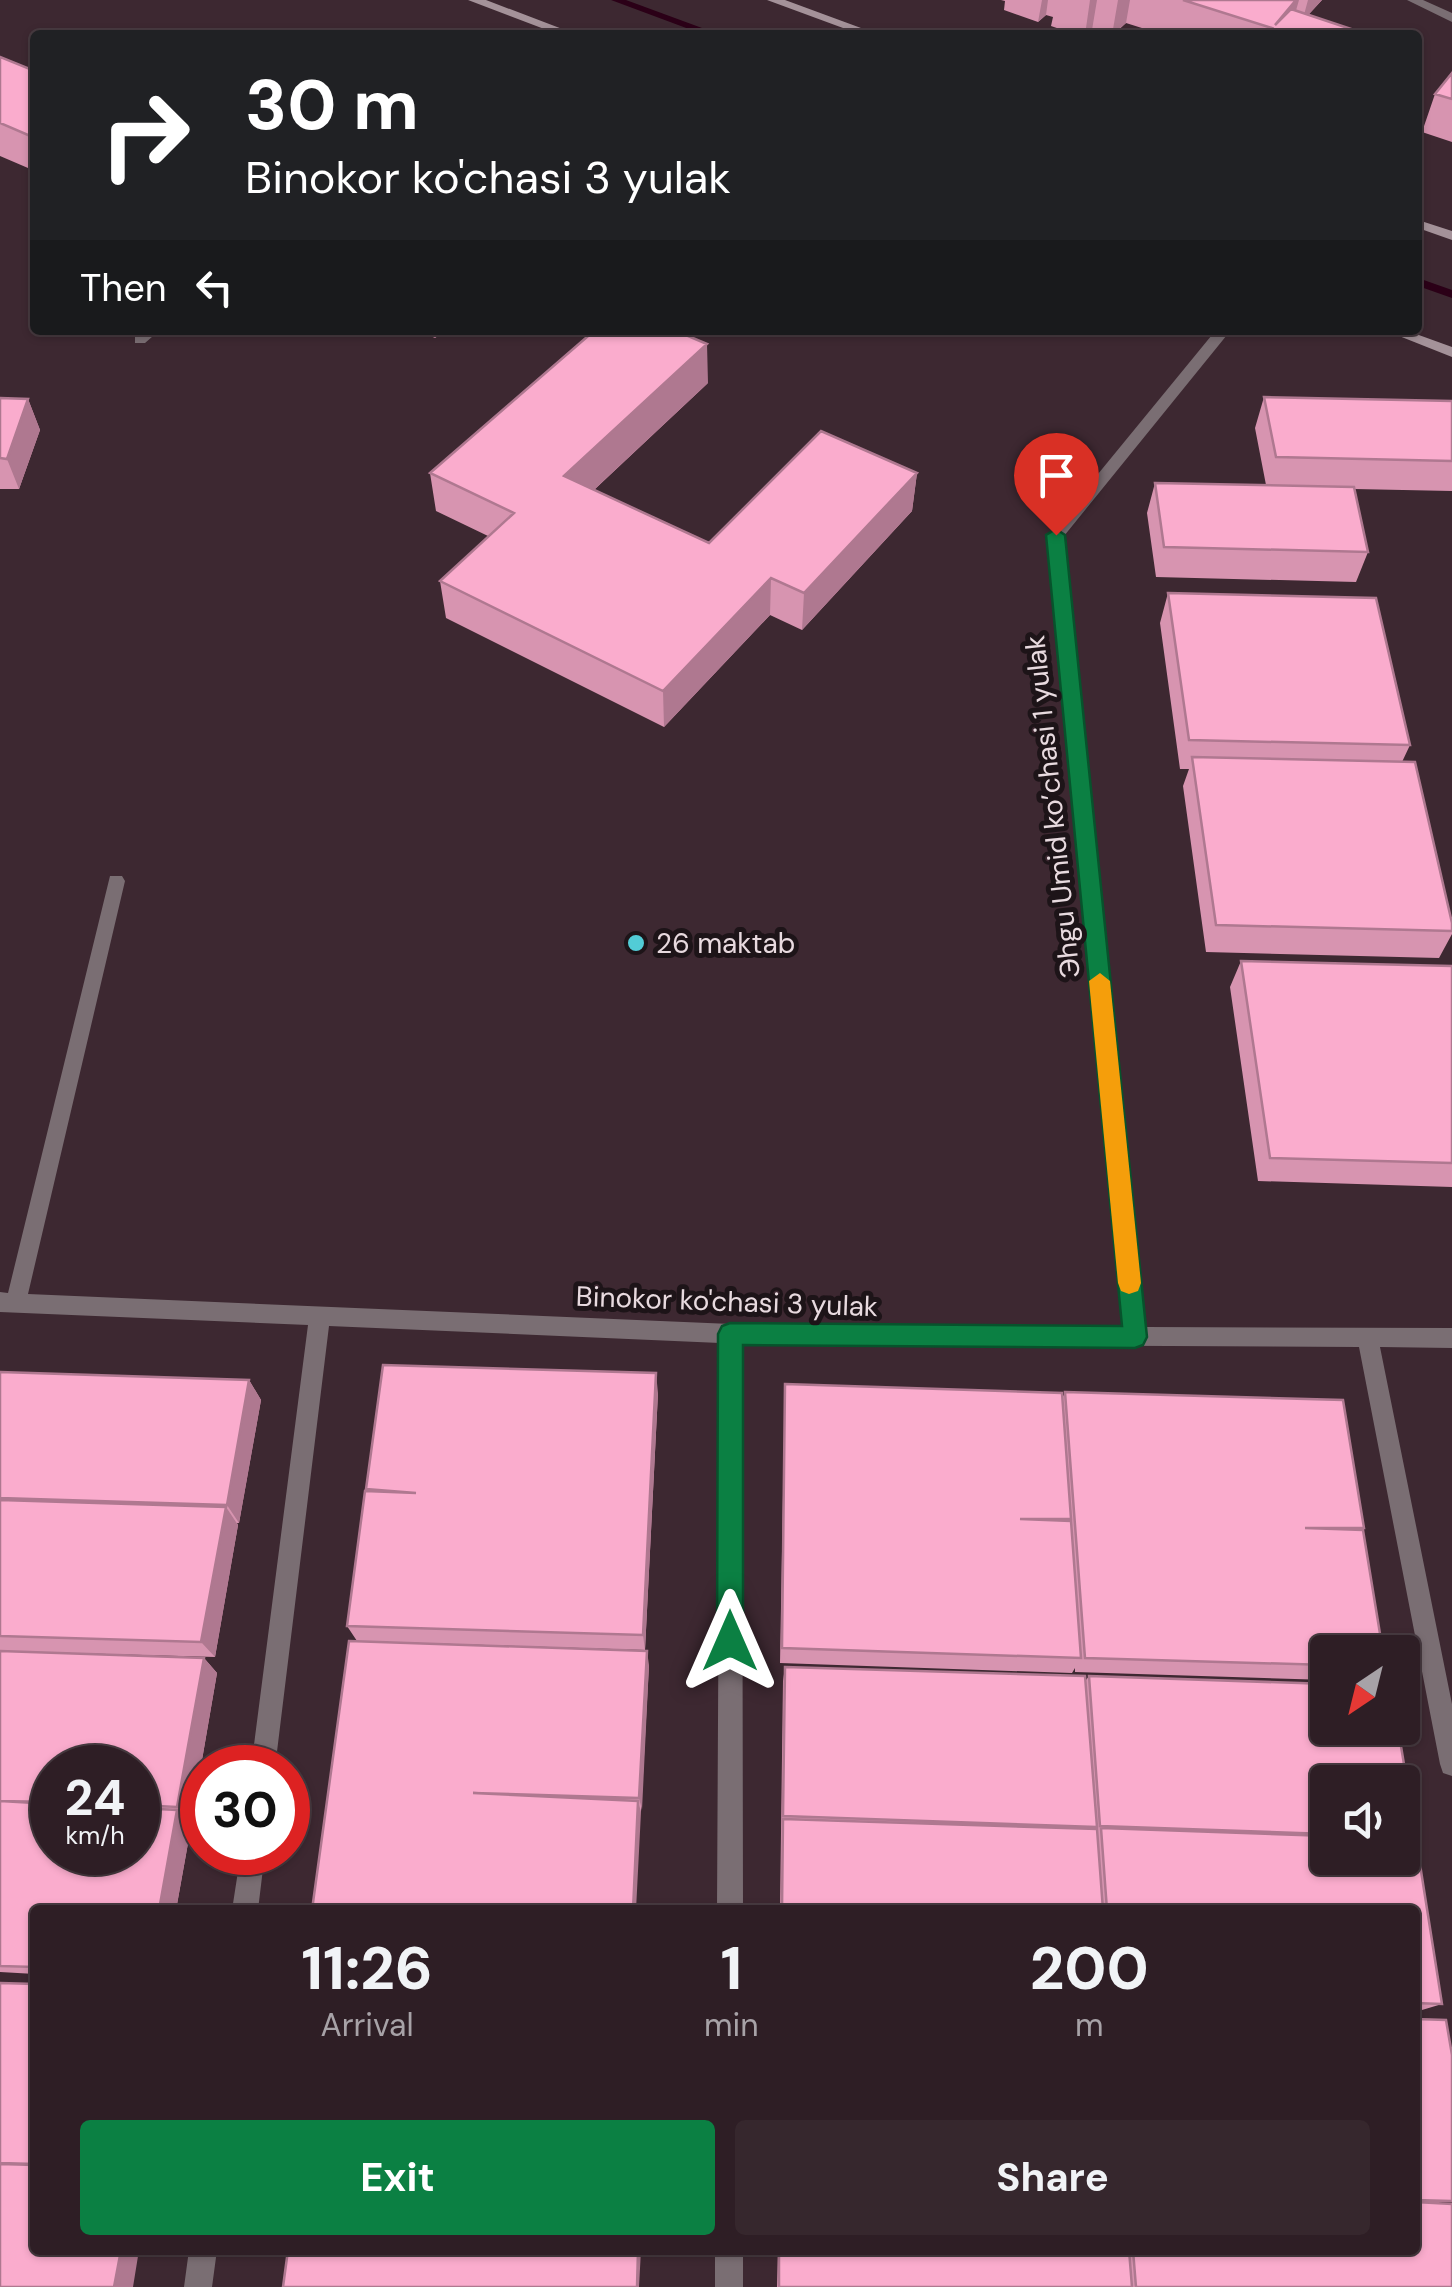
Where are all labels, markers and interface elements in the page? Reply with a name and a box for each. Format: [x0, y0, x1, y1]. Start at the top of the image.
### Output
text: 30 m [245, 60, 419, 151]
icon: right [80, 70, 210, 200]
text: Binokor ko'chasi 3 yulak [245, 148, 731, 207]
icon: left [187, 260, 242, 315]
text: Then [80, 263, 167, 313]
pin [1014, 433, 1099, 536]
icon: arrive [1029, 448, 1084, 503]
street label: Эhgu Umid ko’chasi 1 yulak [1016, 634, 1089, 980]
place label: 26 maktab [656, 925, 795, 962]
marker: 26 maktab [625, 932, 647, 954]
street label: Binokor ko'chasi 3 yulak [575, 1278, 879, 1325]
position arrow [678, 1589, 782, 1693]
north arrow [1310, 1635, 1420, 1745]
map controls [1310, 1635, 1420, 1875]
speed limit sign: 30 [180, 1745, 310, 1875]
text: 24 [65, 1765, 126, 1831]
button: sound [1310, 1765, 1420, 1875]
text: km/h [65, 1819, 125, 1852]
text: 11:26 [301, 1929, 433, 2008]
text: 1 [720, 1929, 742, 2008]
text: 200 [1030, 1929, 1149, 2008]
text: Arrival [320, 2004, 414, 2046]
text: min [704, 2004, 759, 2046]
text: m [1075, 2004, 1104, 2046]
button: Exit [80, 2120, 715, 2235]
button: Share [735, 2120, 1370, 2235]

